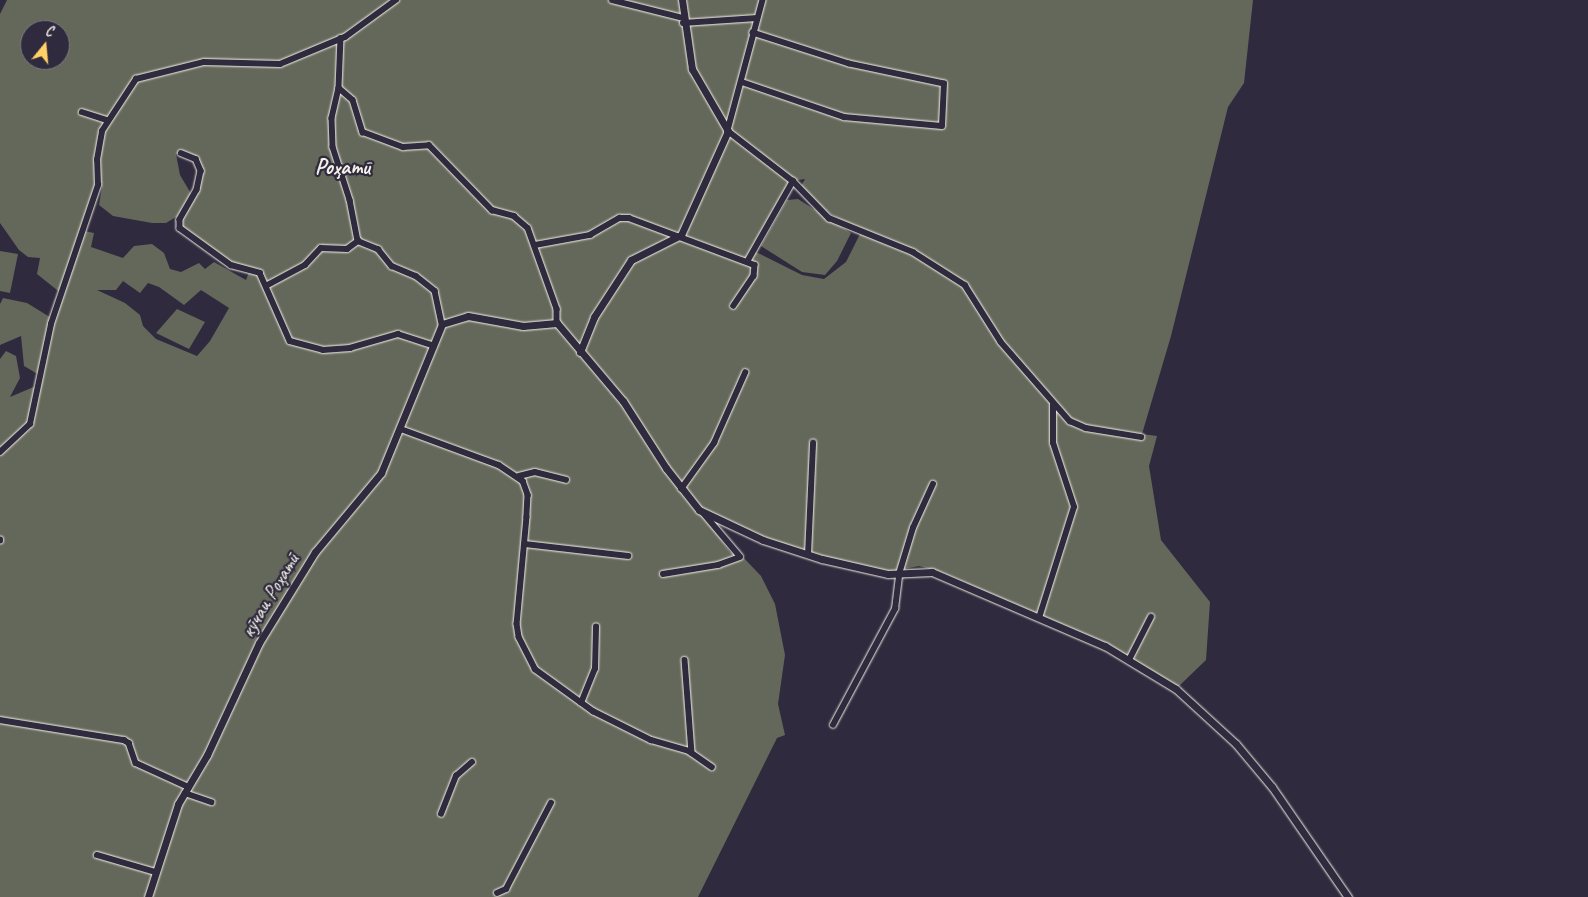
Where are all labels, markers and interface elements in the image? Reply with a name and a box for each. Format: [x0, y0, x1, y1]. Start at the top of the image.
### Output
north arrow [20, 20, 70, 70]
text: С [43, 22, 55, 40]
district label: Роҳатӣ [315, 155, 371, 181]
street label: кӯчаи Роҳатӣ [236, 549, 304, 641]

